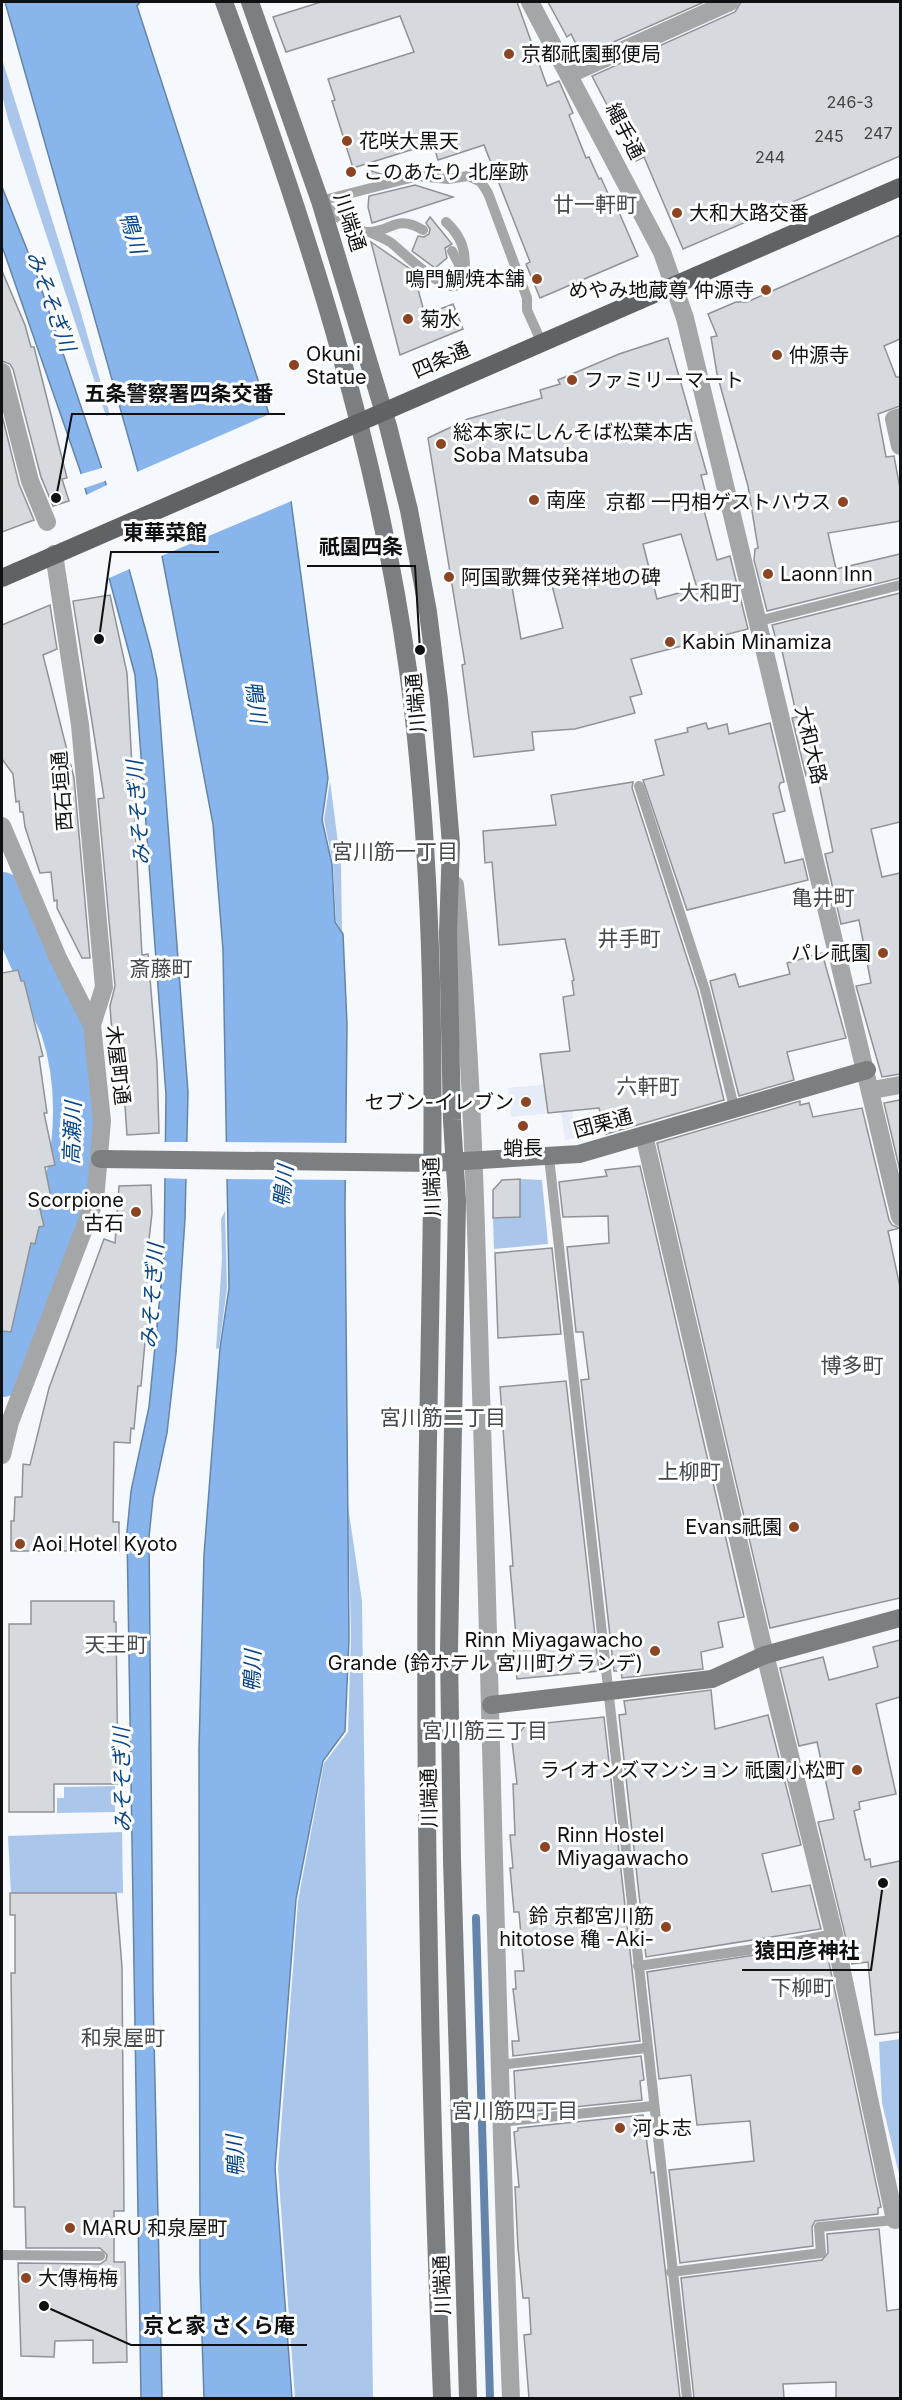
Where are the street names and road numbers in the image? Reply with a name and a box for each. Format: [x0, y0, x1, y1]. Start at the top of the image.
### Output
street label: 縄手通 [601, 99, 649, 163]
street label: 川端通 [329, 190, 371, 254]
street label: 四条通 [409, 337, 473, 383]
street label: 川端通 [401, 672, 431, 734]
street label: 大和大路 [790, 703, 832, 787]
street label: 西石垣通 [47, 750, 77, 832]
street label: 木屋町通 [101, 1024, 135, 1106]
street label: 団栗通 [571, 1104, 635, 1142]
street label: 川端通 [419, 1157, 445, 1217]
street label: 川端通 [416, 1768, 442, 1828]
street label: 川端通 [429, 2255, 455, 2315]

